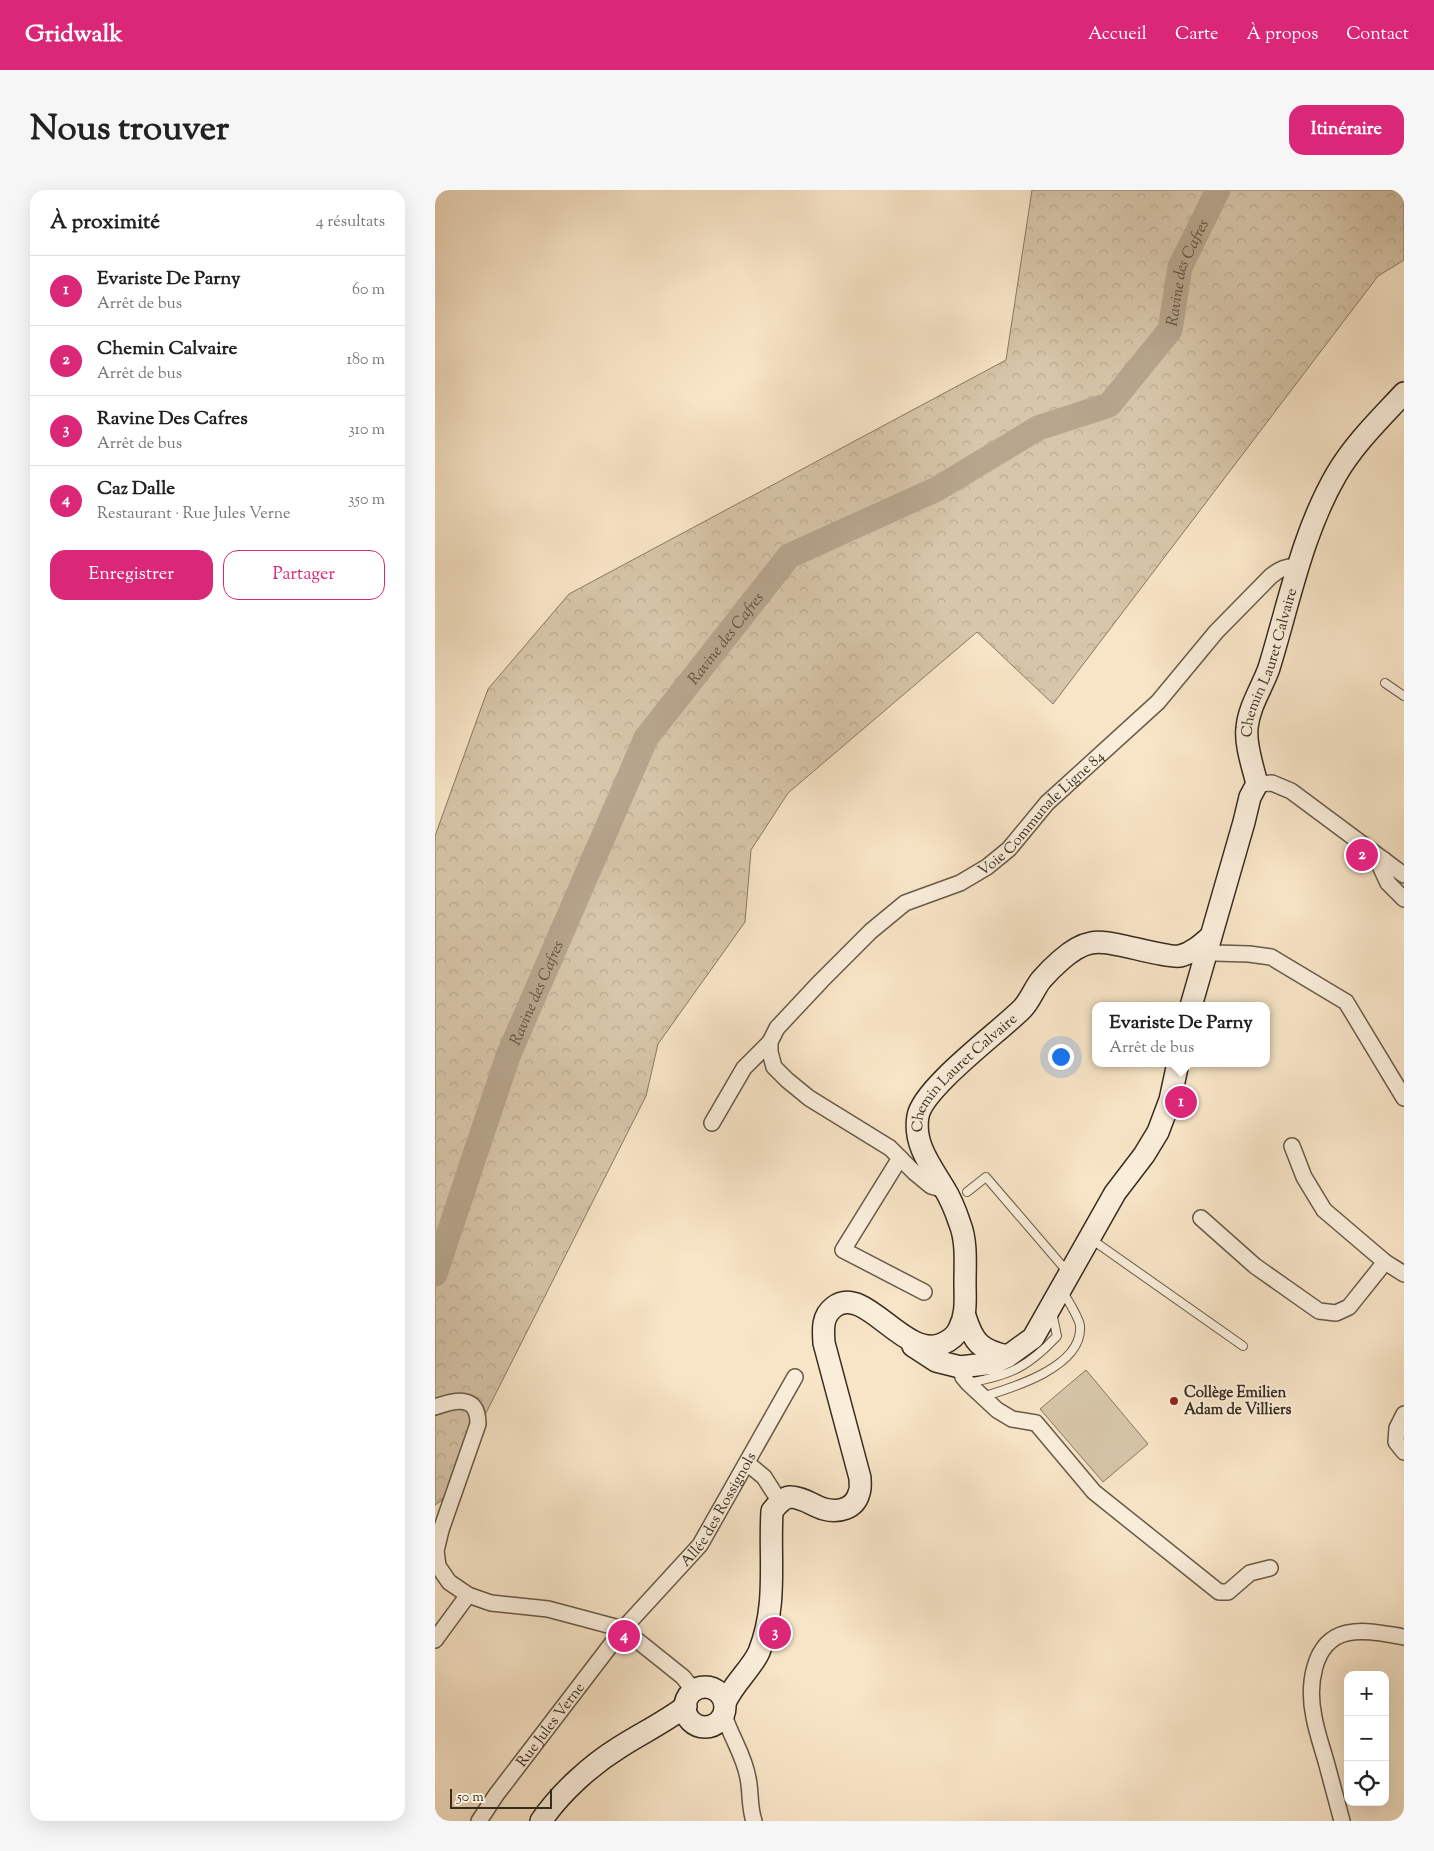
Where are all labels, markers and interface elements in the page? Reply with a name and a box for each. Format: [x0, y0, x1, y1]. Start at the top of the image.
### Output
text: Gridwalk [25, 18, 123, 52]
text: Accueil [1088, 22, 1147, 48]
text: Carte [1175, 22, 1219, 48]
text: À propos [1247, 22, 1318, 48]
text: Contact [1346, 22, 1409, 48]
text: Nous trouver [30, 105, 229, 156]
button: Itinéraire [1289, 105, 1404, 155]
text: À proximité [50, 208, 160, 238]
text: 4 résultats [316, 211, 385, 234]
water label: Ravine des Cafres [1162, 216, 1216, 328]
text: Evariste De Parny [97, 266, 240, 293]
text: 1 [63, 279, 69, 302]
text: 60 m [352, 279, 385, 302]
text: Arrêt de bus [97, 293, 182, 316]
text: Chemin Calvaire [97, 336, 237, 363]
text: 2 [62, 349, 70, 372]
text: 180 m [346, 349, 385, 372]
text: Arrêt de bus [97, 363, 182, 386]
text: Ravine Des Cafres [97, 406, 248, 433]
text: 3 [63, 419, 69, 442]
text: 310 m [348, 419, 385, 442]
text: Arrêt de bus [97, 433, 182, 456]
text: Caz Dalle [97, 476, 175, 503]
text: 4 [62, 489, 70, 512]
text: 350 m [348, 489, 385, 512]
text: Restaurant · Rue Jules Verne [97, 503, 291, 526]
button: Enregistrer [50, 550, 213, 600]
button: Partager [223, 550, 385, 600]
street label: Chemin Lauret Calvaire [1237, 586, 1303, 738]
water label: Ravine des Cafres [683, 588, 770, 690]
street label: Voie Communale Ligne 84 [974, 747, 1110, 882]
pin: 2 [1346, 836, 1378, 874]
water label: Ravine des Cafres [505, 938, 571, 1049]
popup [1092, 1002, 1270, 1067]
street label: Chemin Lauret Calvaire [908, 1009, 1022, 1132]
text: Evariste De Parny [1109, 1010, 1253, 1037]
text: Arrêt de bus [1109, 1037, 1194, 1060]
your location [1048, 1044, 1074, 1070]
pin: 1 [1165, 1083, 1197, 1121]
place label: Collège Emilien Adam de Villiers [1184, 1383, 1292, 1421]
marker: Collège Emilien Adam de Villiers [1168, 1395, 1180, 1407]
street label: Allée des Rossignols [676, 1449, 762, 1572]
pin: 3 [759, 1614, 791, 1652]
pin: 4 [608, 1617, 640, 1655]
map controls [1344, 1671, 1389, 1806]
button: + [1344, 1671, 1389, 1716]
street label: Rue Jules Verne [512, 1679, 590, 1772]
button: − [1344, 1716, 1389, 1761]
button: locate [1344, 1761, 1389, 1806]
scale bar [450, 1786, 553, 1809]
text: 50 m [457, 1788, 484, 1808]

